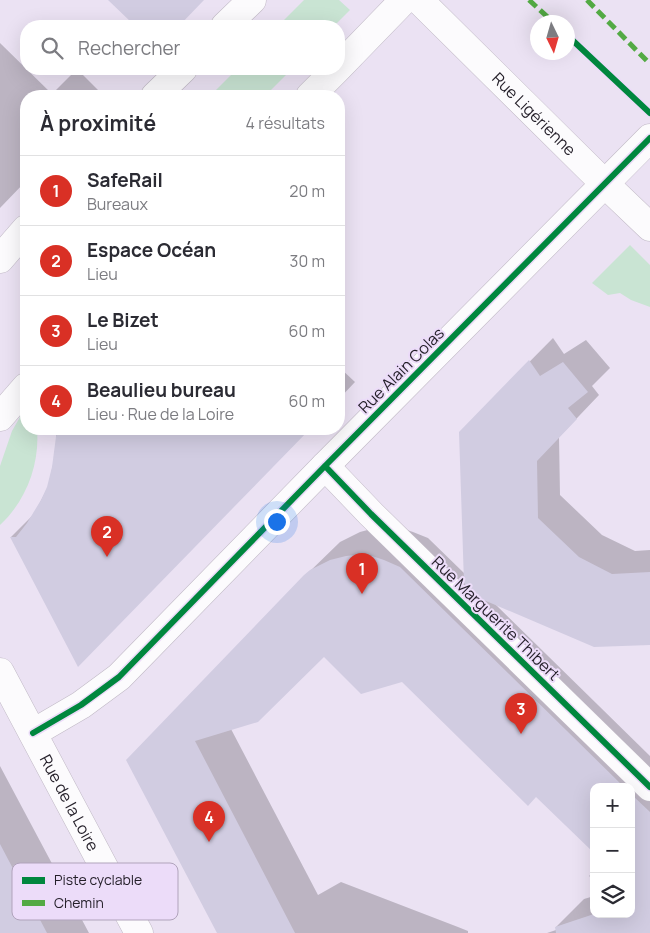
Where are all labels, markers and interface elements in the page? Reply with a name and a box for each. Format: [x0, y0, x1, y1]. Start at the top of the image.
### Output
north arrow [530, 15, 575, 60]
search box [20, 20, 345, 75]
icon: search [38, 34, 66, 62]
text: Rechercher [78, 35, 180, 61]
street label: Rue Ligérienne [487, 67, 581, 160]
text: À proximité [40, 109, 156, 137]
text: 4 résultats [246, 112, 325, 134]
text: SafeRail [87, 167, 163, 193]
text: 1 [52, 180, 60, 202]
text: 20 m [289, 180, 325, 202]
text: Bureaux [87, 193, 148, 215]
text: Espace Océan [87, 237, 216, 263]
text: 2 [51, 250, 61, 272]
text: 30 m [290, 250, 325, 272]
text: Lieu [87, 263, 118, 285]
text: Le Bizet [87, 307, 159, 333]
text: 3 [51, 320, 61, 342]
text: 60 m [289, 320, 325, 342]
street label: Rue Alain Colas [353, 322, 449, 418]
text: Lieu [87, 333, 118, 355]
text: Beaulieu bureau [87, 377, 236, 403]
text: 4 [51, 390, 61, 412]
text: 60 m [289, 390, 325, 412]
text: Lieu · Rue de la Loire [87, 403, 234, 425]
your location [264, 509, 290, 535]
pin: 2 [91, 516, 123, 557]
street label: Rue Marguerite Thibert [427, 551, 565, 685]
pin: 1 [346, 553, 378, 594]
pin: 3 [505, 693, 537, 734]
street label: Rue de la Loire [35, 750, 104, 855]
map controls [590, 783, 635, 918]
button: + [590, 783, 635, 828]
pin: 4 [193, 801, 225, 842]
button: − [590, 828, 635, 873]
legend [12, 863, 178, 920]
text: Piste cyclable [54, 870, 142, 889]
button: layers [590, 873, 635, 918]
text: Chemin [54, 893, 104, 912]

